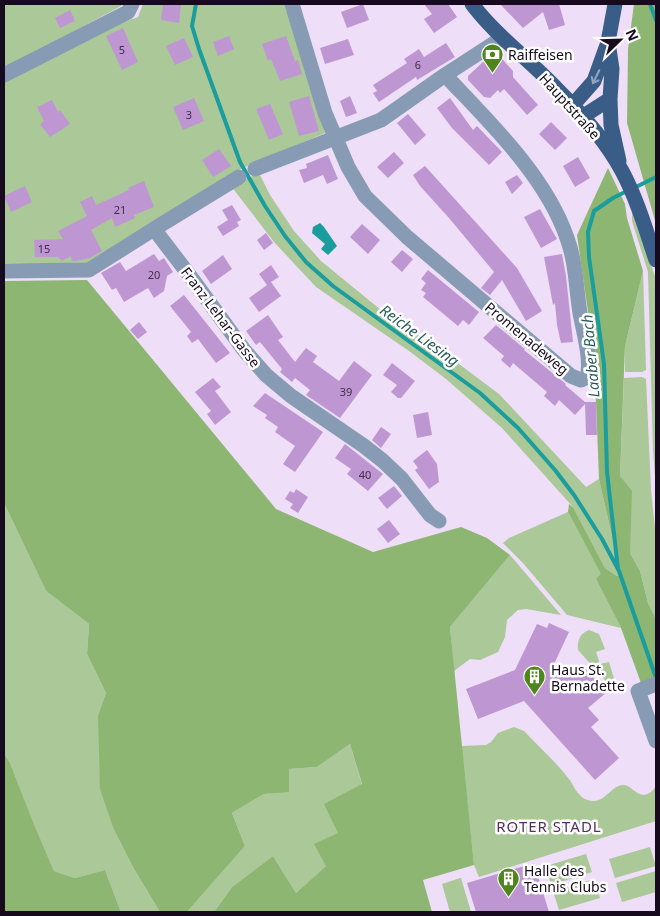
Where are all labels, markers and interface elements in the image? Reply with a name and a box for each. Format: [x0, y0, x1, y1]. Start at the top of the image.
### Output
north arrow [595, 15, 645, 65]
text: N [621, 26, 643, 44]
house number: 5 [119, 42, 125, 57]
bank icon: Raiffeisen [480, 42, 504, 73]
place label: Raiffeisen [508, 45, 573, 64]
house number: 6 [415, 57, 421, 72]
street label: Hauptstraße [535, 69, 605, 143]
one-way arrow [590, 69, 600, 84]
house number: 3 [186, 107, 192, 122]
house number: 21 [114, 202, 126, 217]
house number: 15 [38, 241, 50, 256]
street label: Franz Lehar-Gasse [177, 263, 265, 371]
house number: 20 [148, 267, 160, 282]
street label: Promenadeweg [481, 297, 573, 379]
water label: Reiche Liesing [376, 300, 464, 371]
water label: Laaber Bach [576, 314, 604, 398]
house number: 39 [340, 384, 352, 399]
house number: 40 [359, 467, 371, 482]
place label: Haus St. Bernadette [551, 660, 625, 695]
building icon: Haus St. Bernadette [523, 665, 547, 696]
district label: ROTER STADL [496, 816, 602, 836]
place label: Halle des Tennis Clubs [524, 861, 607, 896]
building icon: Halle des Tennis Clubs [496, 866, 520, 897]

